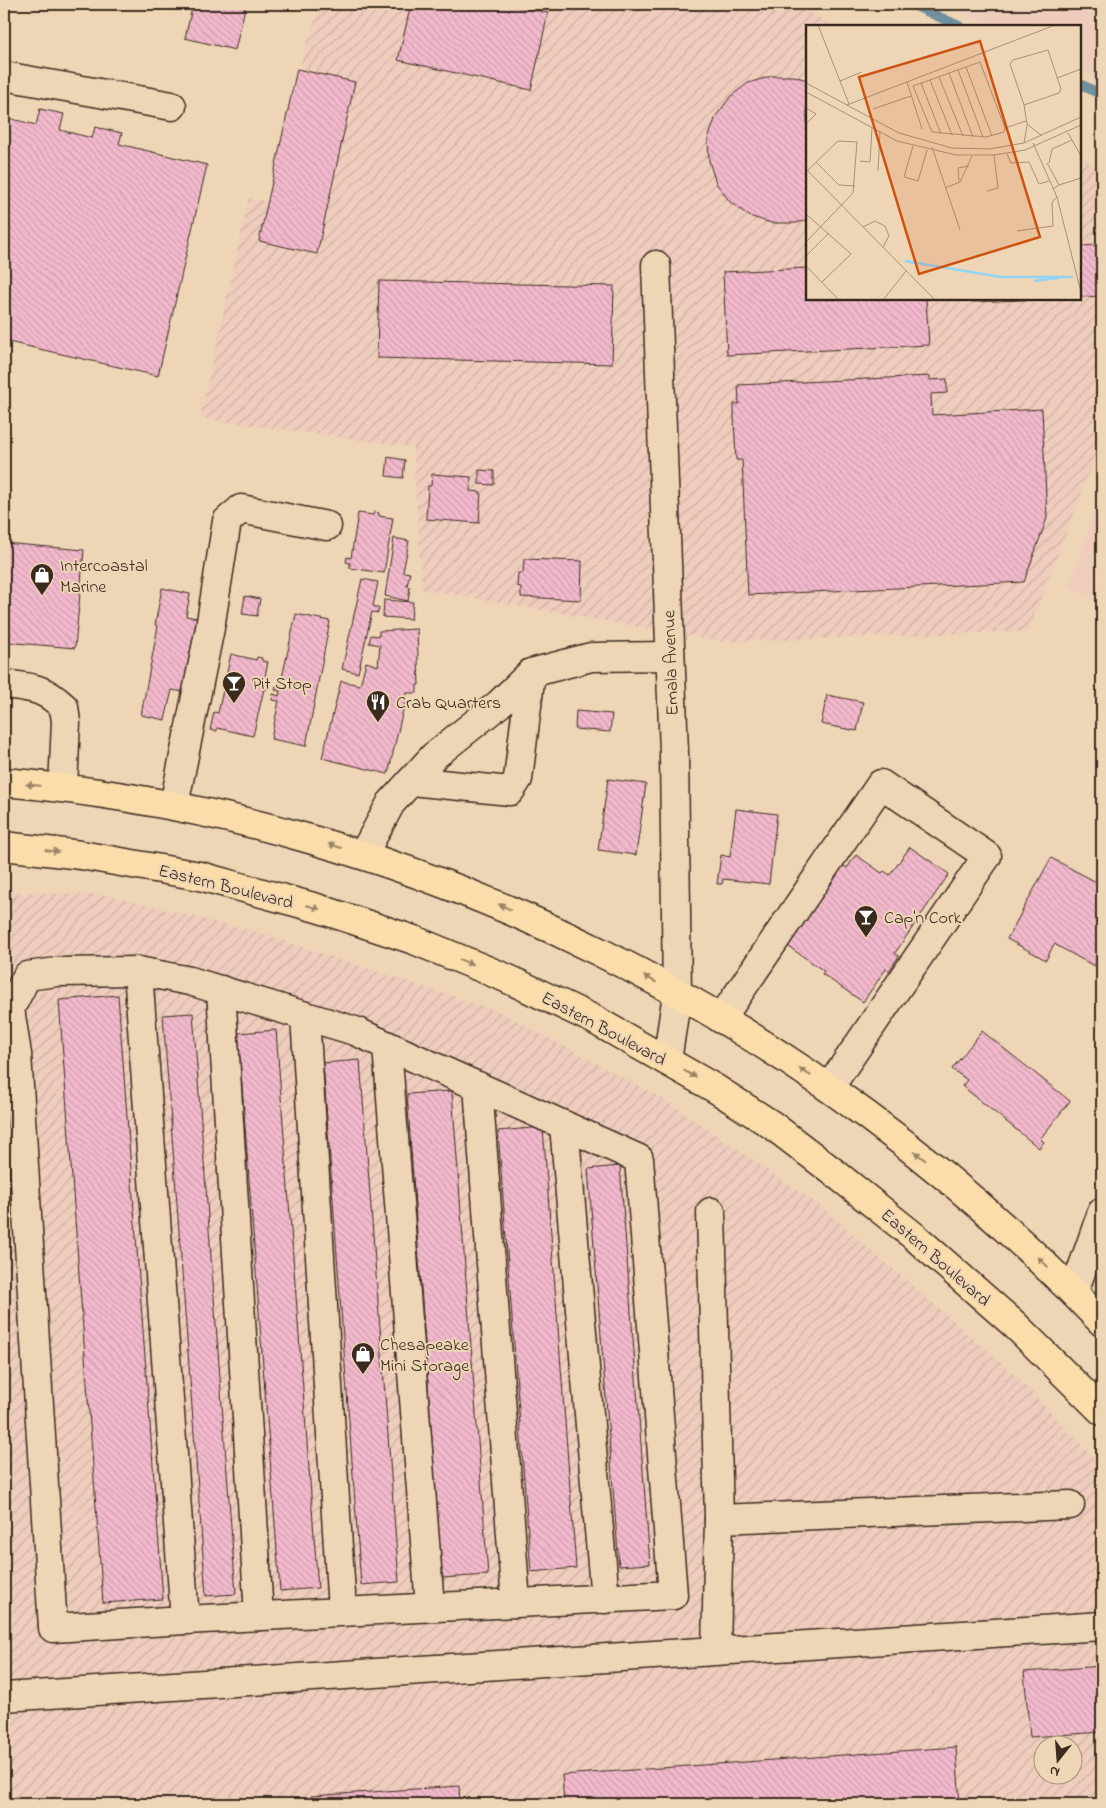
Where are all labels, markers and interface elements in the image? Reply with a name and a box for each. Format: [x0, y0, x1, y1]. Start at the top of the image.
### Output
inset map [806, 25, 1081, 300]
place label: Intercoastal Marine [60, 554, 148, 601]
shop icon: Intercoastal Marine [29, 562, 55, 596]
street label: Emala Avenue [657, 609, 687, 716]
bar icon: Pit Stop [221, 670, 247, 704]
place label: Pit Stop [252, 672, 312, 698]
restaurant icon: Crab Quarters [365, 689, 391, 723]
place label: Crab Quarters [396, 691, 501, 717]
one-way arrow [25, 780, 41, 788]
one-way arrow [328, 842, 343, 850]
one-way arrow [44, 847, 60, 855]
street label: Eastern Boulevard [155, 859, 296, 917]
one-way arrow [498, 903, 512, 911]
one-way arrow [306, 904, 321, 912]
bar icon: Cap'n Cork [853, 904, 879, 938]
place label: Cap'n Cork [884, 906, 961, 932]
one-way arrow [459, 958, 474, 966]
one-way arrow [644, 975, 657, 984]
street label: Eastern Boulevard [536, 986, 670, 1074]
one-way arrow [798, 1067, 811, 1076]
one-way arrow [683, 1069, 696, 1078]
one-way arrow [914, 1151, 927, 1162]
street label: Eastern Boulevard [874, 1203, 995, 1314]
one-way arrow [1037, 1256, 1049, 1268]
place label: Chesapeake Mini Storage [380, 1333, 470, 1381]
shop icon: Chesapeake Mini Storage [350, 1341, 376, 1375]
north arrow [1034, 1736, 1084, 1786]
text: N [1047, 1760, 1062, 1782]

